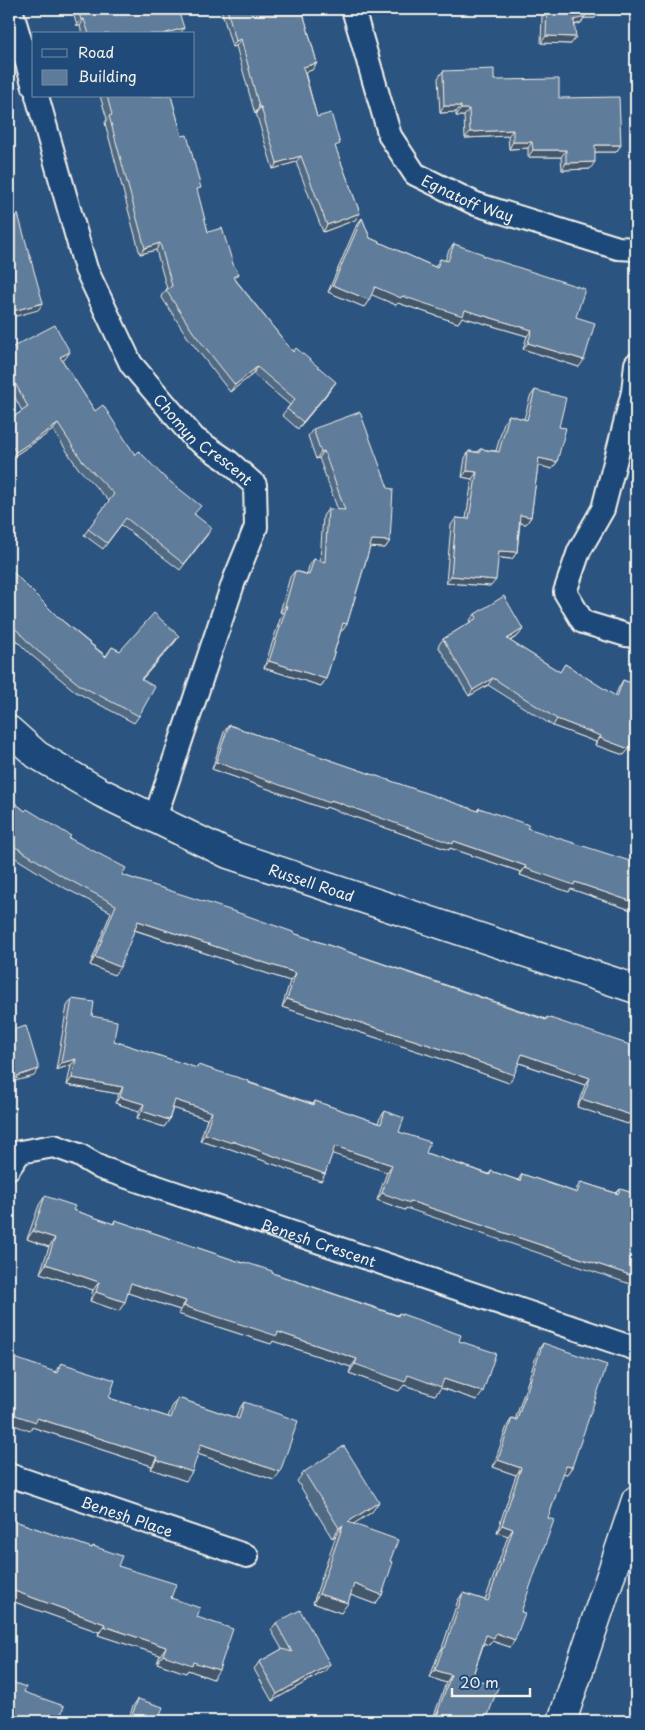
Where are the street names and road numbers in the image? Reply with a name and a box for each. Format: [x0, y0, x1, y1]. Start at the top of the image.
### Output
street label: Egnatoff Way [418, 168, 517, 227]
street label: Chomyn Crescent [149, 388, 259, 490]
street label: Russell Road [266, 857, 358, 907]
street label: Benesh Crescent [258, 1212, 379, 1272]
street label: Benesh Place [78, 1489, 176, 1542]

